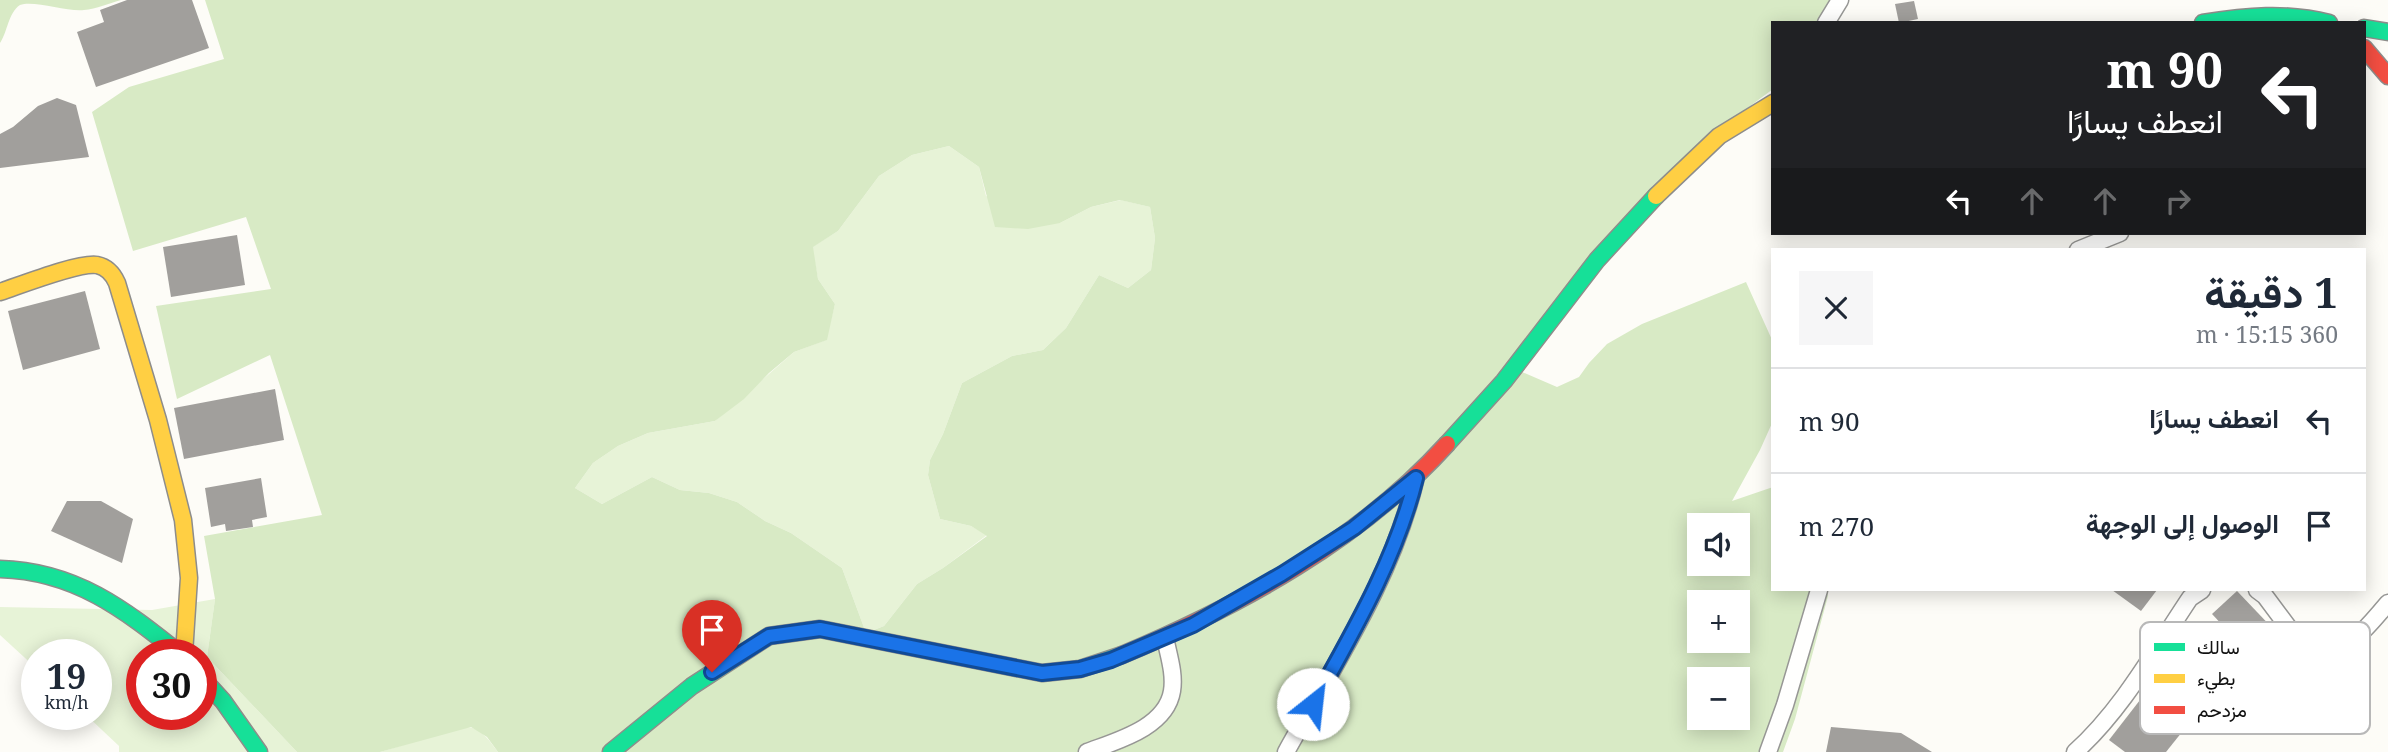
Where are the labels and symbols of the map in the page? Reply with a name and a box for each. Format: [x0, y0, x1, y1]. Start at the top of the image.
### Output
pin [682, 600, 742, 672]
legend [2140, 622, 2370, 734]
text: سالك [2197, 634, 2240, 660]
speed limit sign: 30 [126, 639, 217, 730]
text: بطيء [2197, 665, 2235, 694]
position arrow [1276, 667, 1350, 741]
text: مزدحم [2197, 697, 2247, 723]

